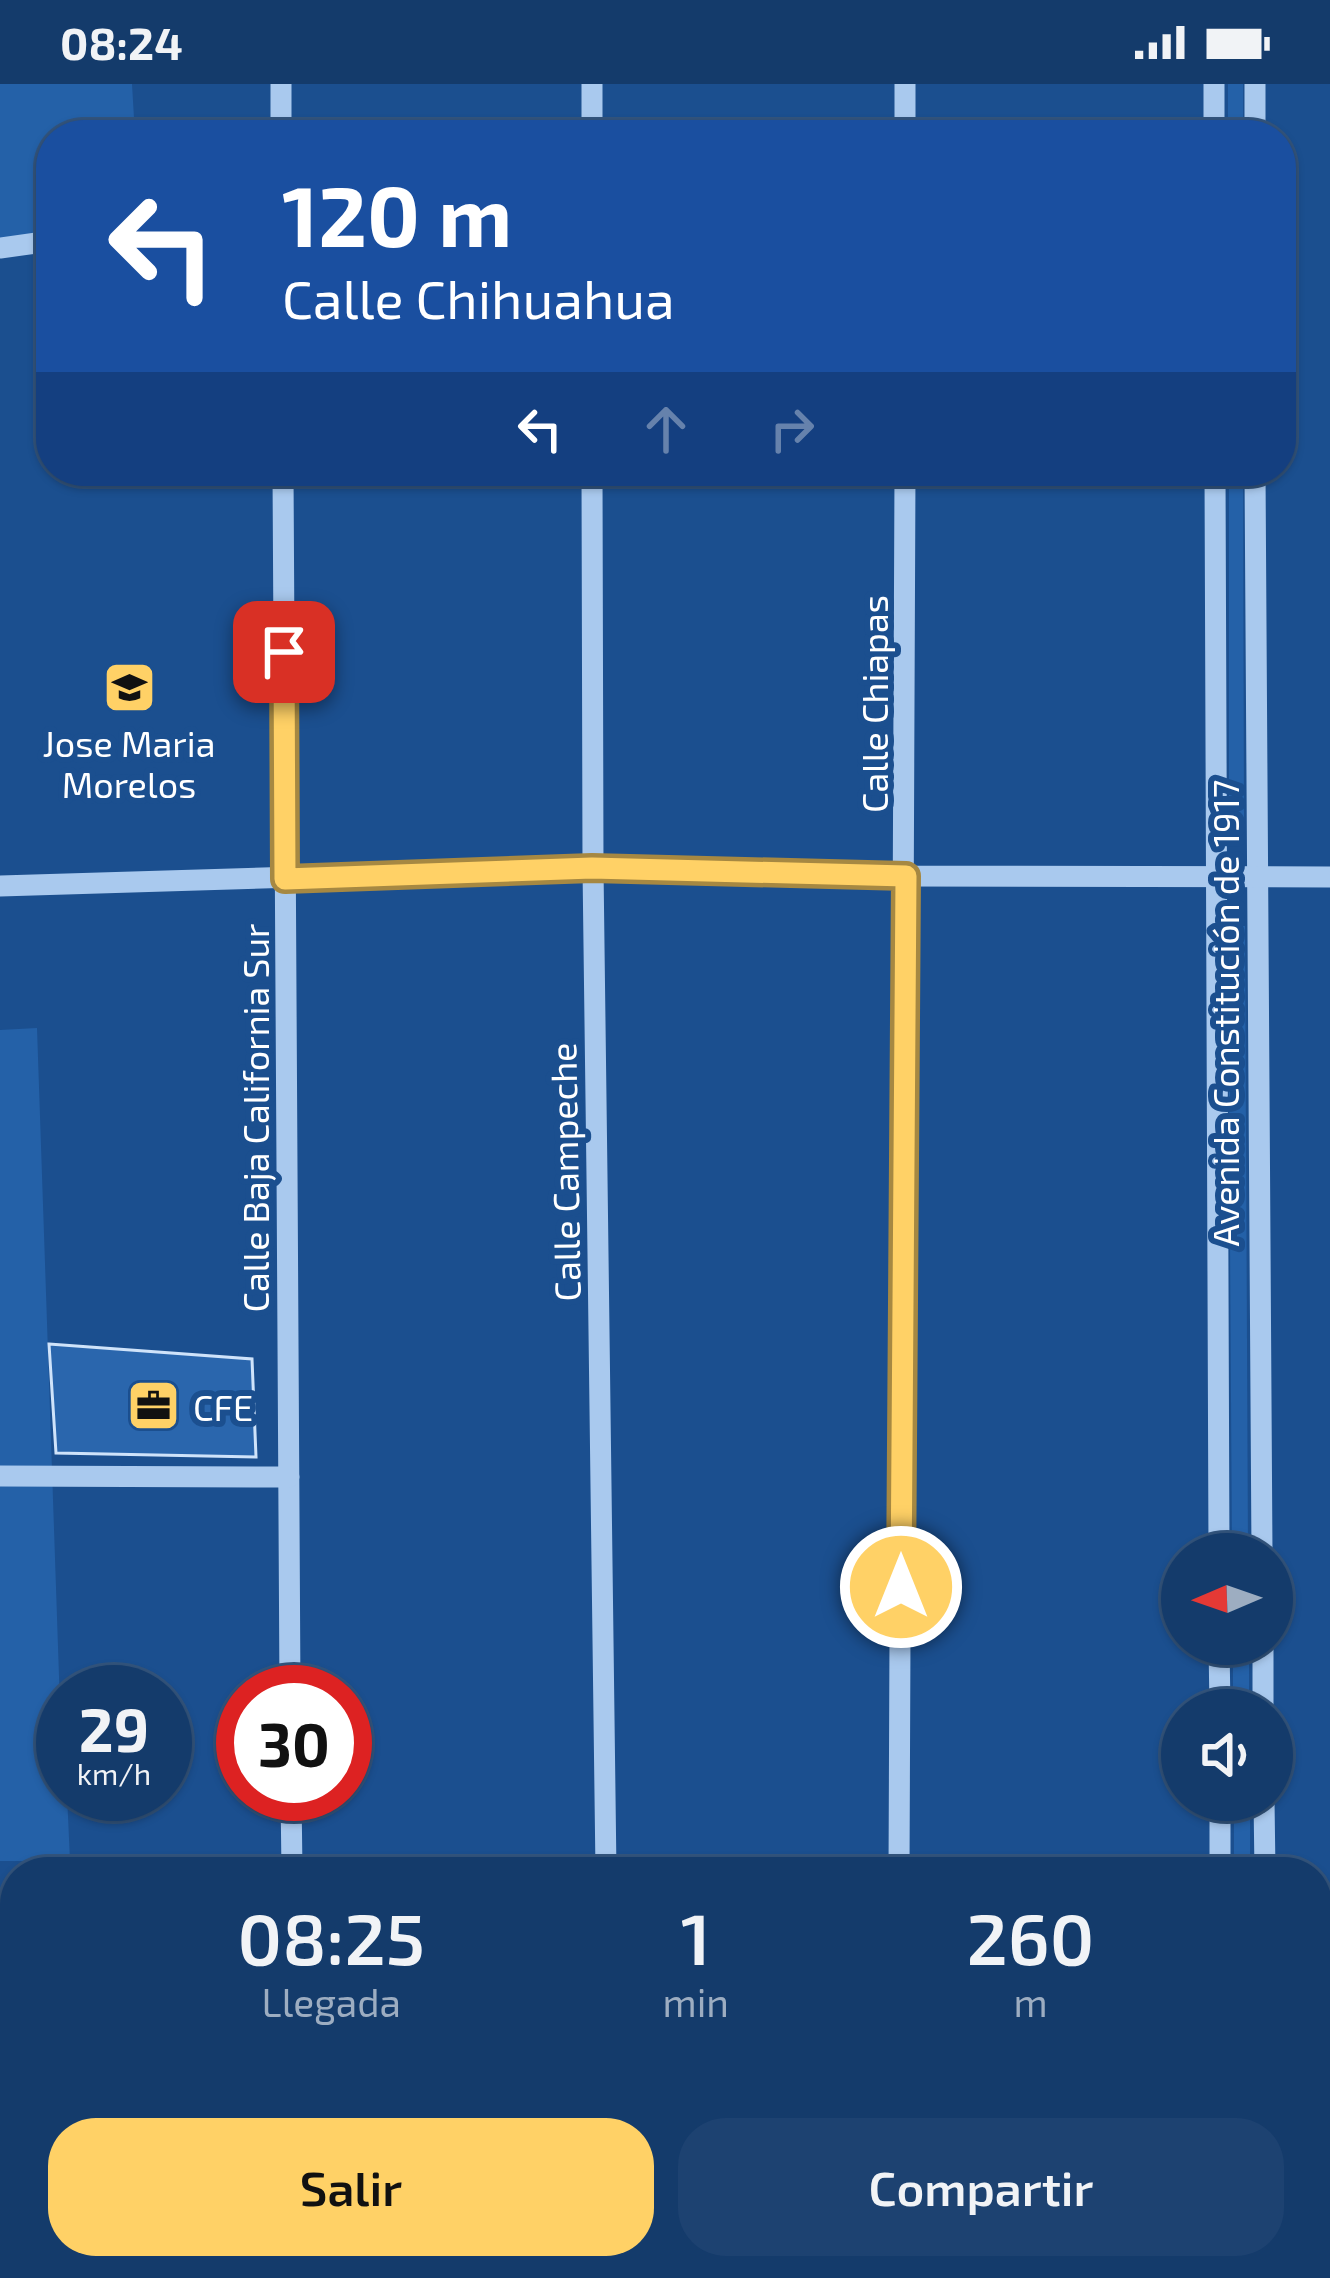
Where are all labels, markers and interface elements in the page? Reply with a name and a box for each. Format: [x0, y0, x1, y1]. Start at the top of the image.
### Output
text: 08:24 [60, 15, 183, 69]
text: 120 m [282, 163, 512, 264]
icon: left [84, 168, 240, 324]
text: Calle Chihuahua [282, 265, 675, 330]
icon: left [507, 396, 573, 462]
icon: ahead [633, 396, 699, 462]
icon: right [759, 396, 825, 462]
street label: Calle Chiapas [852, 595, 895, 813]
pin [233, 601, 335, 703]
icon: arrive [251, 619, 317, 685]
school or university icon: Jose Maria Morelos [101, 659, 157, 715]
place label: Jose Maria Morelos [43, 721, 215, 805]
street label: Avenida Constitución de 1917 [1203, 780, 1246, 1246]
street label: Calle Baja California Sur [233, 924, 276, 1312]
street label: Calle Campeche [540, 1042, 588, 1302]
office icon: CFE [126, 1378, 182, 1434]
place label: CFE [193, 1385, 253, 1428]
position arrow [838, 1524, 964, 1650]
north arrow [1161, 1533, 1293, 1665]
map controls [1161, 1533, 1293, 1821]
speed limit sign: 30 [216, 1665, 372, 1821]
button: sound [1161, 1689, 1293, 1821]
text: 29 [79, 1692, 149, 1764]
text: km/h [77, 1755, 151, 1791]
text: 08:25 [238, 1893, 425, 1979]
text: 1 [681, 1893, 711, 1979]
text: 260 [967, 1893, 1094, 1979]
text: Llegada [262, 1978, 401, 2025]
text: min [663, 1978, 729, 2025]
text: m [1013, 1978, 1048, 2025]
button: Salir [48, 2118, 654, 2256]
button: Compartir [678, 2118, 1284, 2256]

